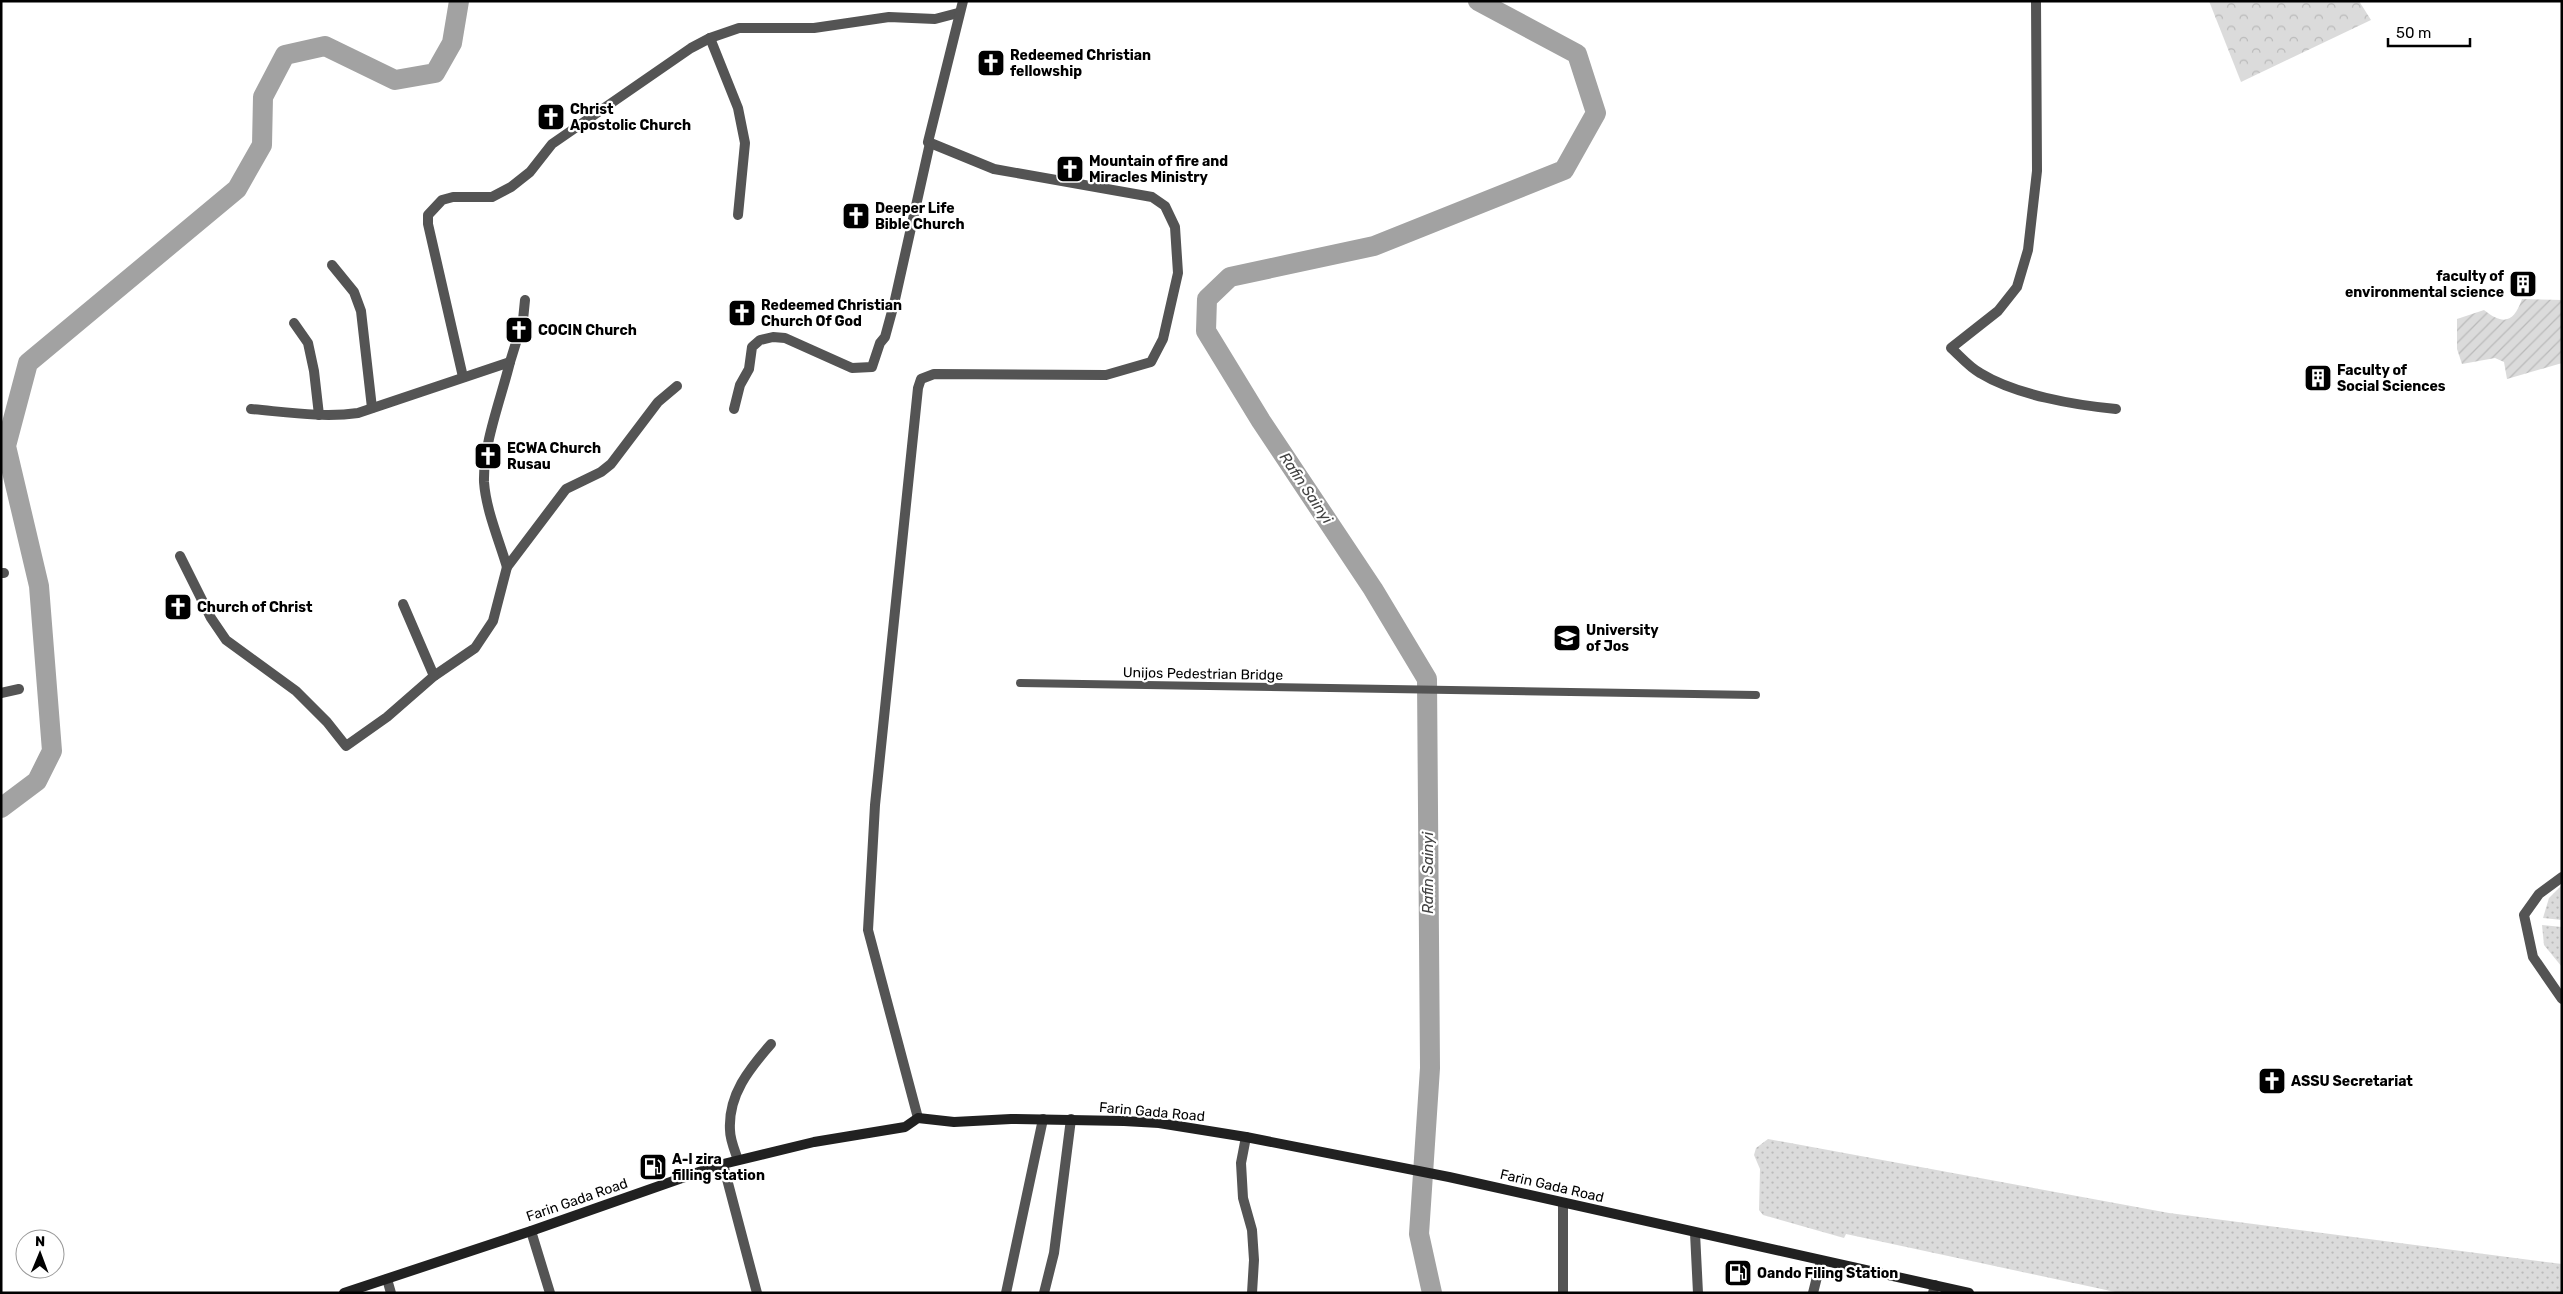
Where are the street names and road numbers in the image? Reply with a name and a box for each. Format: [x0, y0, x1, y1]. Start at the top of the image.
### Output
street label: Unijos Pedestrian Bridge [1123, 664, 1283, 684]
street label: Farin Gada Road [1098, 1099, 1206, 1125]
street label: Farin Gada Road [1498, 1166, 1606, 1206]
street label: Farin Gada Road [524, 1175, 630, 1225]

